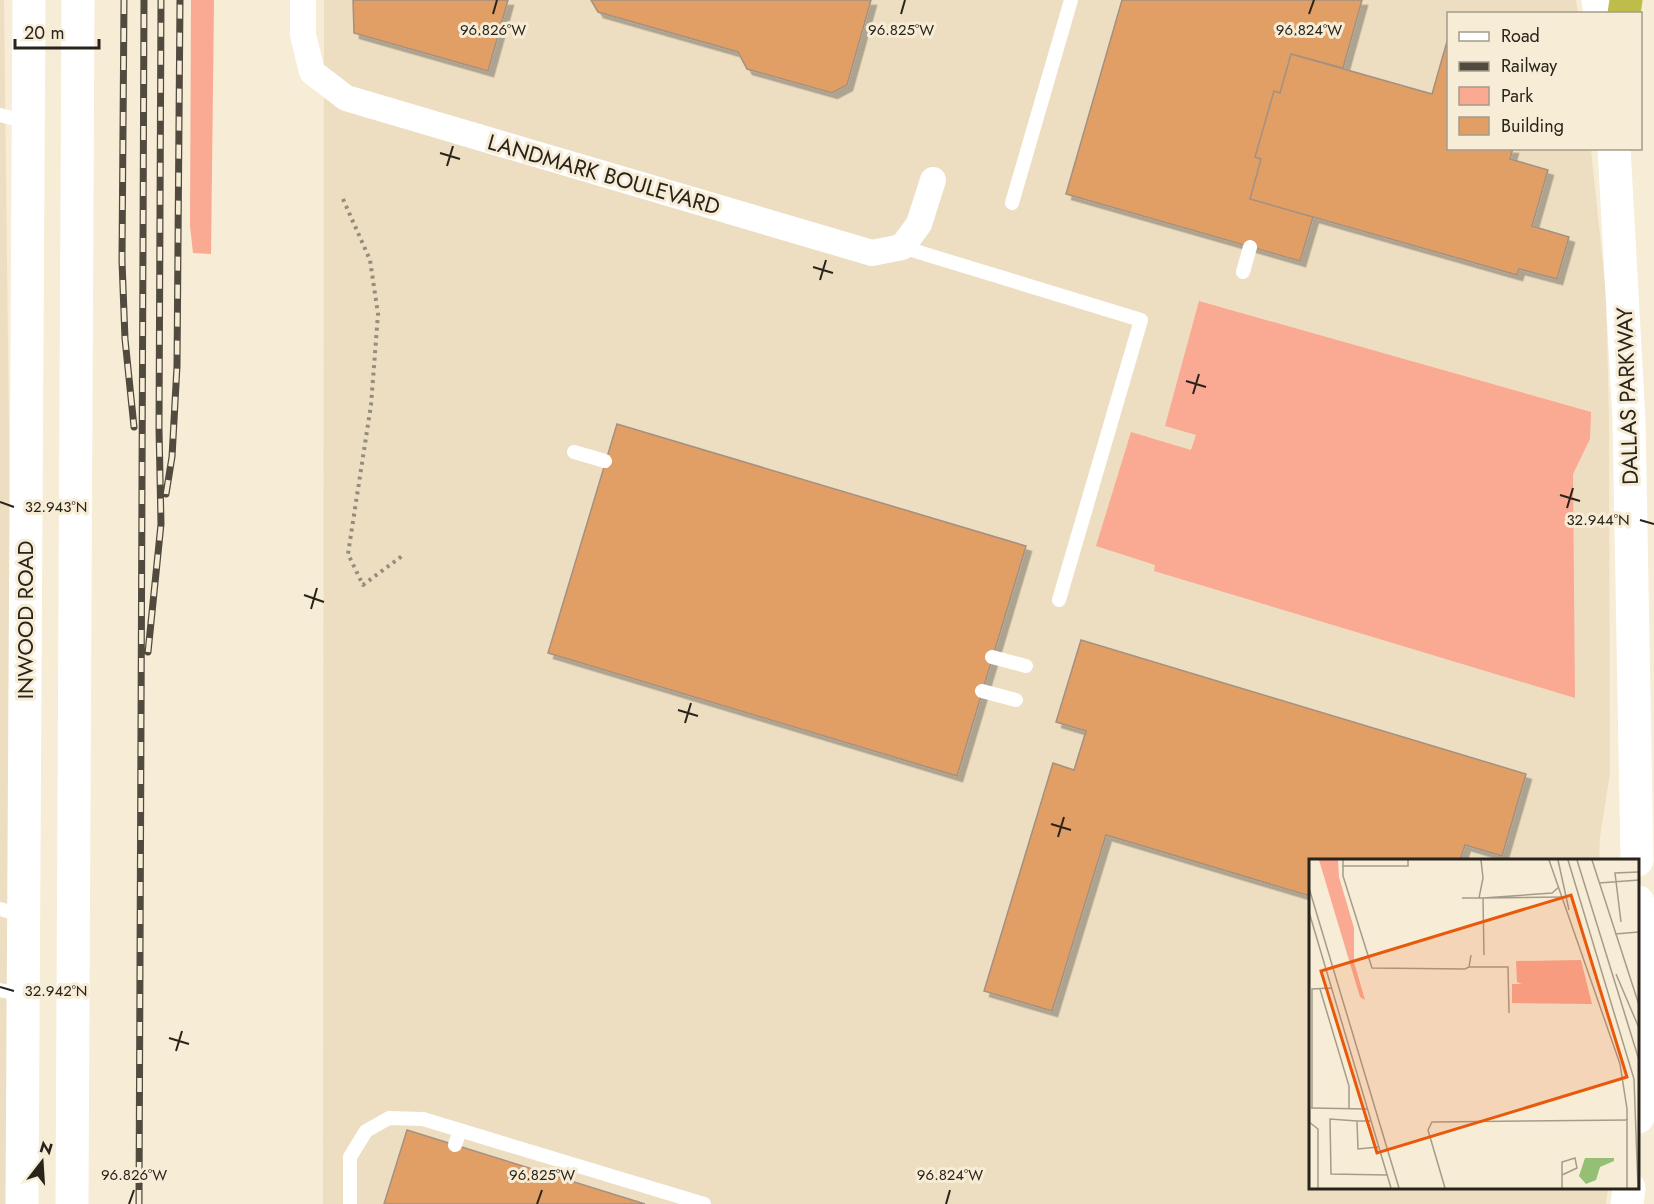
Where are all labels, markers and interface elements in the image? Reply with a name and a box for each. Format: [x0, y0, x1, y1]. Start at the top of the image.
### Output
scale bar [15, 12, 99, 50]
legend [1447, 12, 1642, 150]
text: 96.826°W [460, 19, 526, 41]
text: 96.825°W [868, 19, 934, 41]
text: 96.824°W [1276, 19, 1342, 41]
text: 20 m [24, 20, 64, 46]
text: Road [1501, 23, 1540, 49]
text: Railway [1501, 53, 1557, 79]
text: Park [1501, 83, 1533, 109]
text: Building [1501, 113, 1564, 139]
street label: LANDMARK BOULEVARD [484, 125, 724, 223]
street label: DALLAS PARKWAY [1608, 306, 1646, 485]
text: 32.943°N [25, 496, 87, 518]
text: 32.944°N [1566, 509, 1630, 531]
street label: INWOOD ROAD [9, 541, 41, 699]
inset map [1309, 859, 1639, 1189]
text: 32.942°N [25, 980, 87, 1002]
north arrow [12, 1132, 72, 1192]
text: N [37, 1135, 56, 1161]
text: 96.826°W [101, 1164, 167, 1186]
text: 96.825°W [509, 1164, 575, 1186]
text: 96.824°W [917, 1164, 983, 1186]

